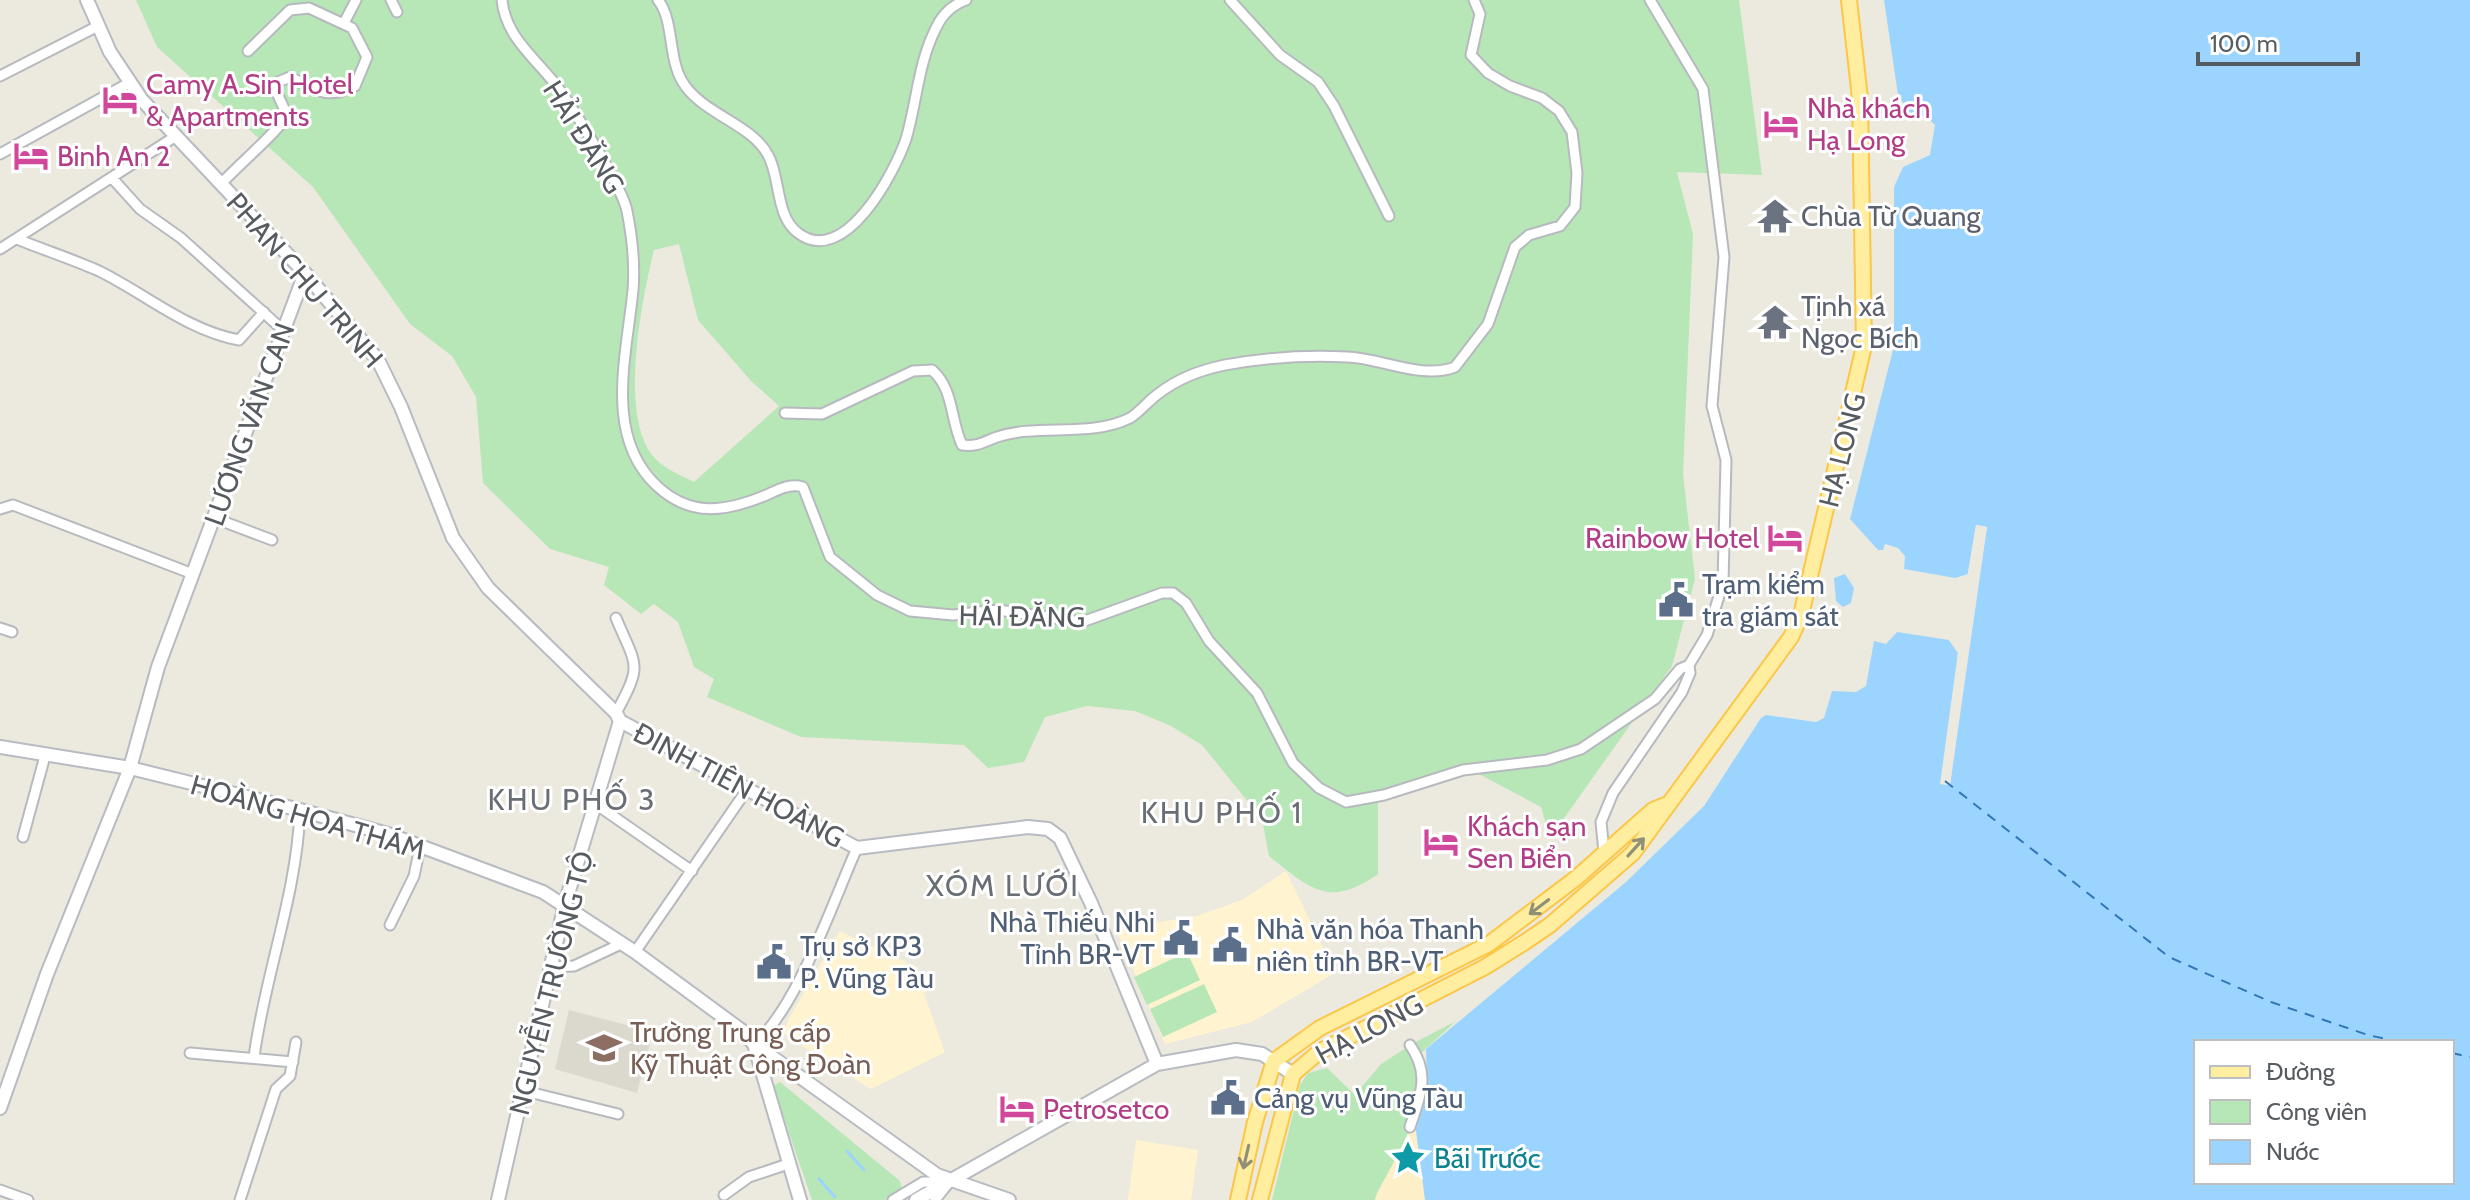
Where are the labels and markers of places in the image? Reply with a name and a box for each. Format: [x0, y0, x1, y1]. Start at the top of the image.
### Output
place label: Camy A.Sin Hotel & Apartments [146, 67, 354, 133]
hotel icon: Camy A.Sin Hotel & Apartments [101, 81, 139, 119]
place label: Nhà khách Hạ Long [1807, 91, 1930, 157]
hotel icon: Nhà khách Hạ Long [1762, 105, 1800, 143]
hotel icon: Binh An 2 [12, 137, 50, 175]
place label: Binh An 2 [57, 139, 170, 173]
temple icon: Chùa Từ Quang [1756, 197, 1794, 235]
place label: Chùa Từ Quang [1801, 199, 1981, 233]
place label: Tịnh xá Ngọc Bích [1801, 289, 1919, 355]
temple icon: Tịnh xá Ngọc Bích [1756, 303, 1794, 341]
hotel icon: Rainbow Hotel [1766, 519, 1804, 557]
place label: Rainbow Hotel [1585, 521, 1759, 555]
place label: Trạm kiểm tra giám sát [1702, 567, 1839, 633]
public building icon: Trạm kiểm tra giám sát [1657, 581, 1695, 619]
place label: Khách sạn Sen Biển [1467, 809, 1586, 875]
hotel icon: Khách sạn Sen Biển [1422, 823, 1460, 861]
place label: Nhà Thiếu Nhi Tỉnh BR-VT [989, 905, 1155, 971]
place label: Nhà văn hóa Thanh niên tỉnh BR-VT [1256, 912, 1484, 978]
public building icon: Nhà Thiếu Nhi Tỉnh BR-VT [1162, 919, 1200, 957]
public building icon: Nhà văn hóa Thanh niên tỉnh BR-VT [1211, 926, 1249, 964]
place label: Trụ sở KP3 P. Vũng Tàu [800, 929, 934, 995]
public building icon: Trụ sở KP3 P. Vũng Tàu [755, 943, 793, 981]
place label: Trường Trung cấp Kỹ Thuật Công Đoàn [630, 1015, 871, 1081]
school or university icon: Trường Trung cấp Kỹ Thuật Công Đoàn [585, 1029, 623, 1067]
public building icon: Cảng vụ Vũng Tàu [1209, 1079, 1247, 1117]
place label: Cảng vụ Vũng Tàu [1254, 1081, 1463, 1115]
hotel icon: Petrosetco [998, 1090, 1036, 1128]
place label: Petrosetco [1043, 1092, 1169, 1126]
place icon: Bãi Trước [1389, 1139, 1427, 1177]
place label: Bãi Trước [1434, 1141, 1540, 1175]

